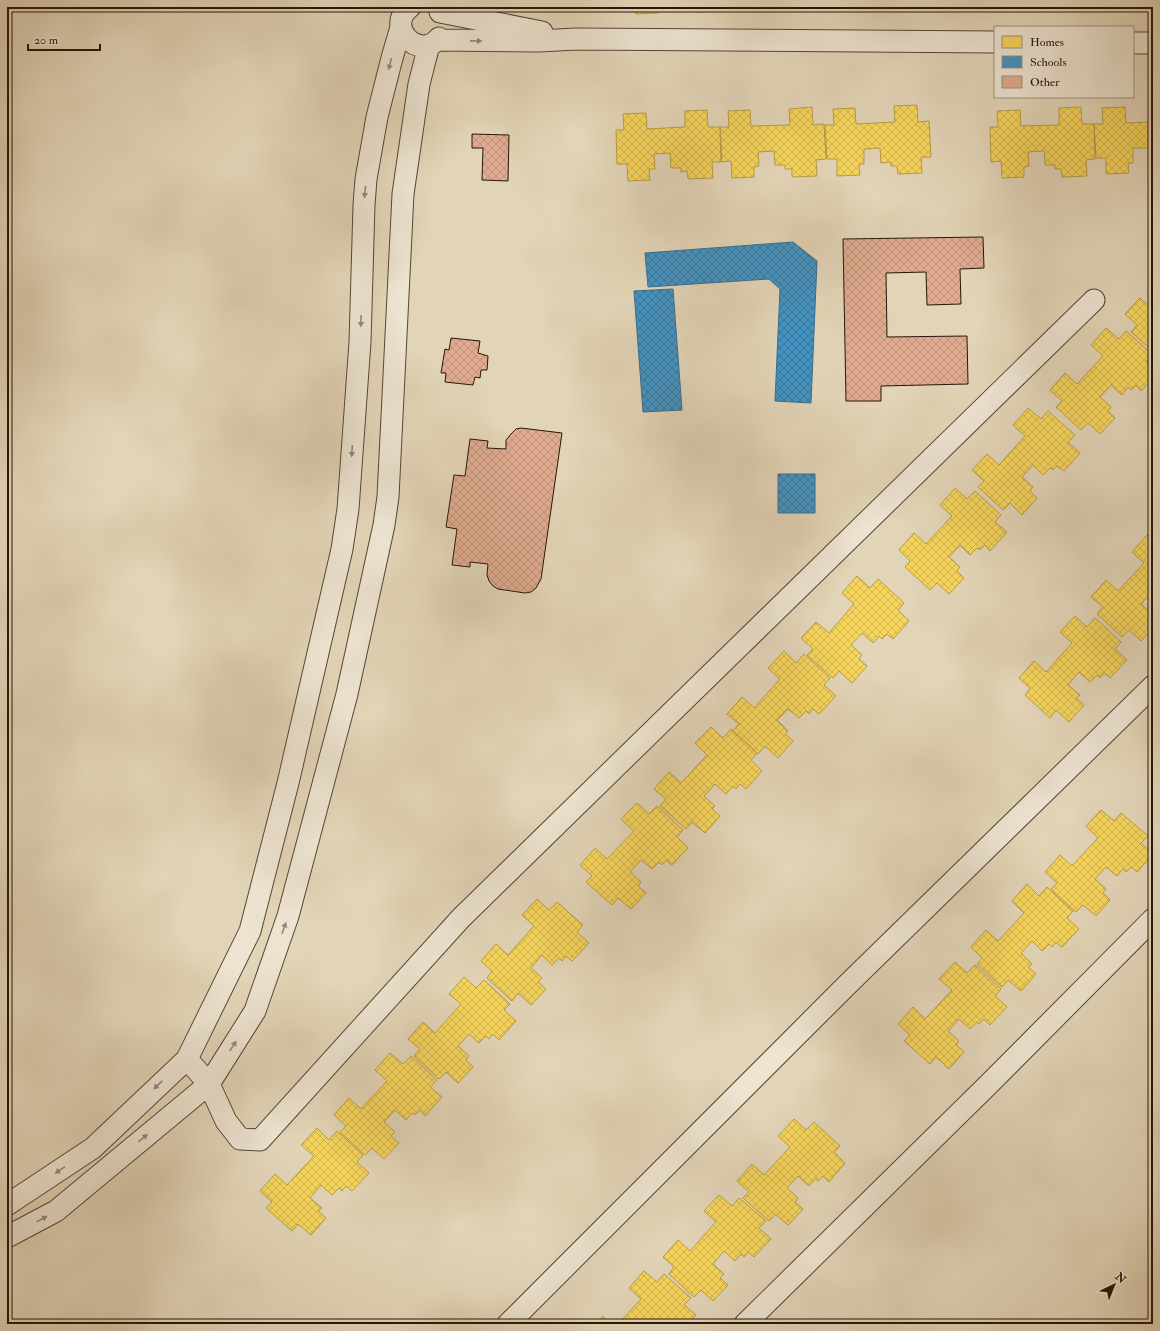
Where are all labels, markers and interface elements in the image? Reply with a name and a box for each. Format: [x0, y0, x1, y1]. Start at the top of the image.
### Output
scale bar [28, 26, 100, 52]
legend [994, 26, 1134, 98]
text: 20 m [34, 33, 59, 48]
text: Homes [1030, 35, 1064, 50]
one-way arrow [470, 38, 483, 44]
text: Schools [1030, 55, 1067, 70]
one-way arrow [387, 58, 393, 70]
text: Other [1030, 75, 1060, 90]
one-way arrow [361, 186, 368, 198]
one-way arrow [358, 315, 364, 328]
one-way arrow [348, 445, 355, 457]
one-way arrow [281, 921, 287, 933]
one-way arrow [229, 1041, 237, 1051]
one-way arrow [153, 1081, 163, 1090]
one-way arrow [138, 1134, 149, 1143]
one-way arrow [54, 1166, 66, 1173]
one-way arrow [36, 1216, 48, 1222]
north arrow [1094, 1265, 1134, 1305]
text: N [1112, 1269, 1129, 1287]

